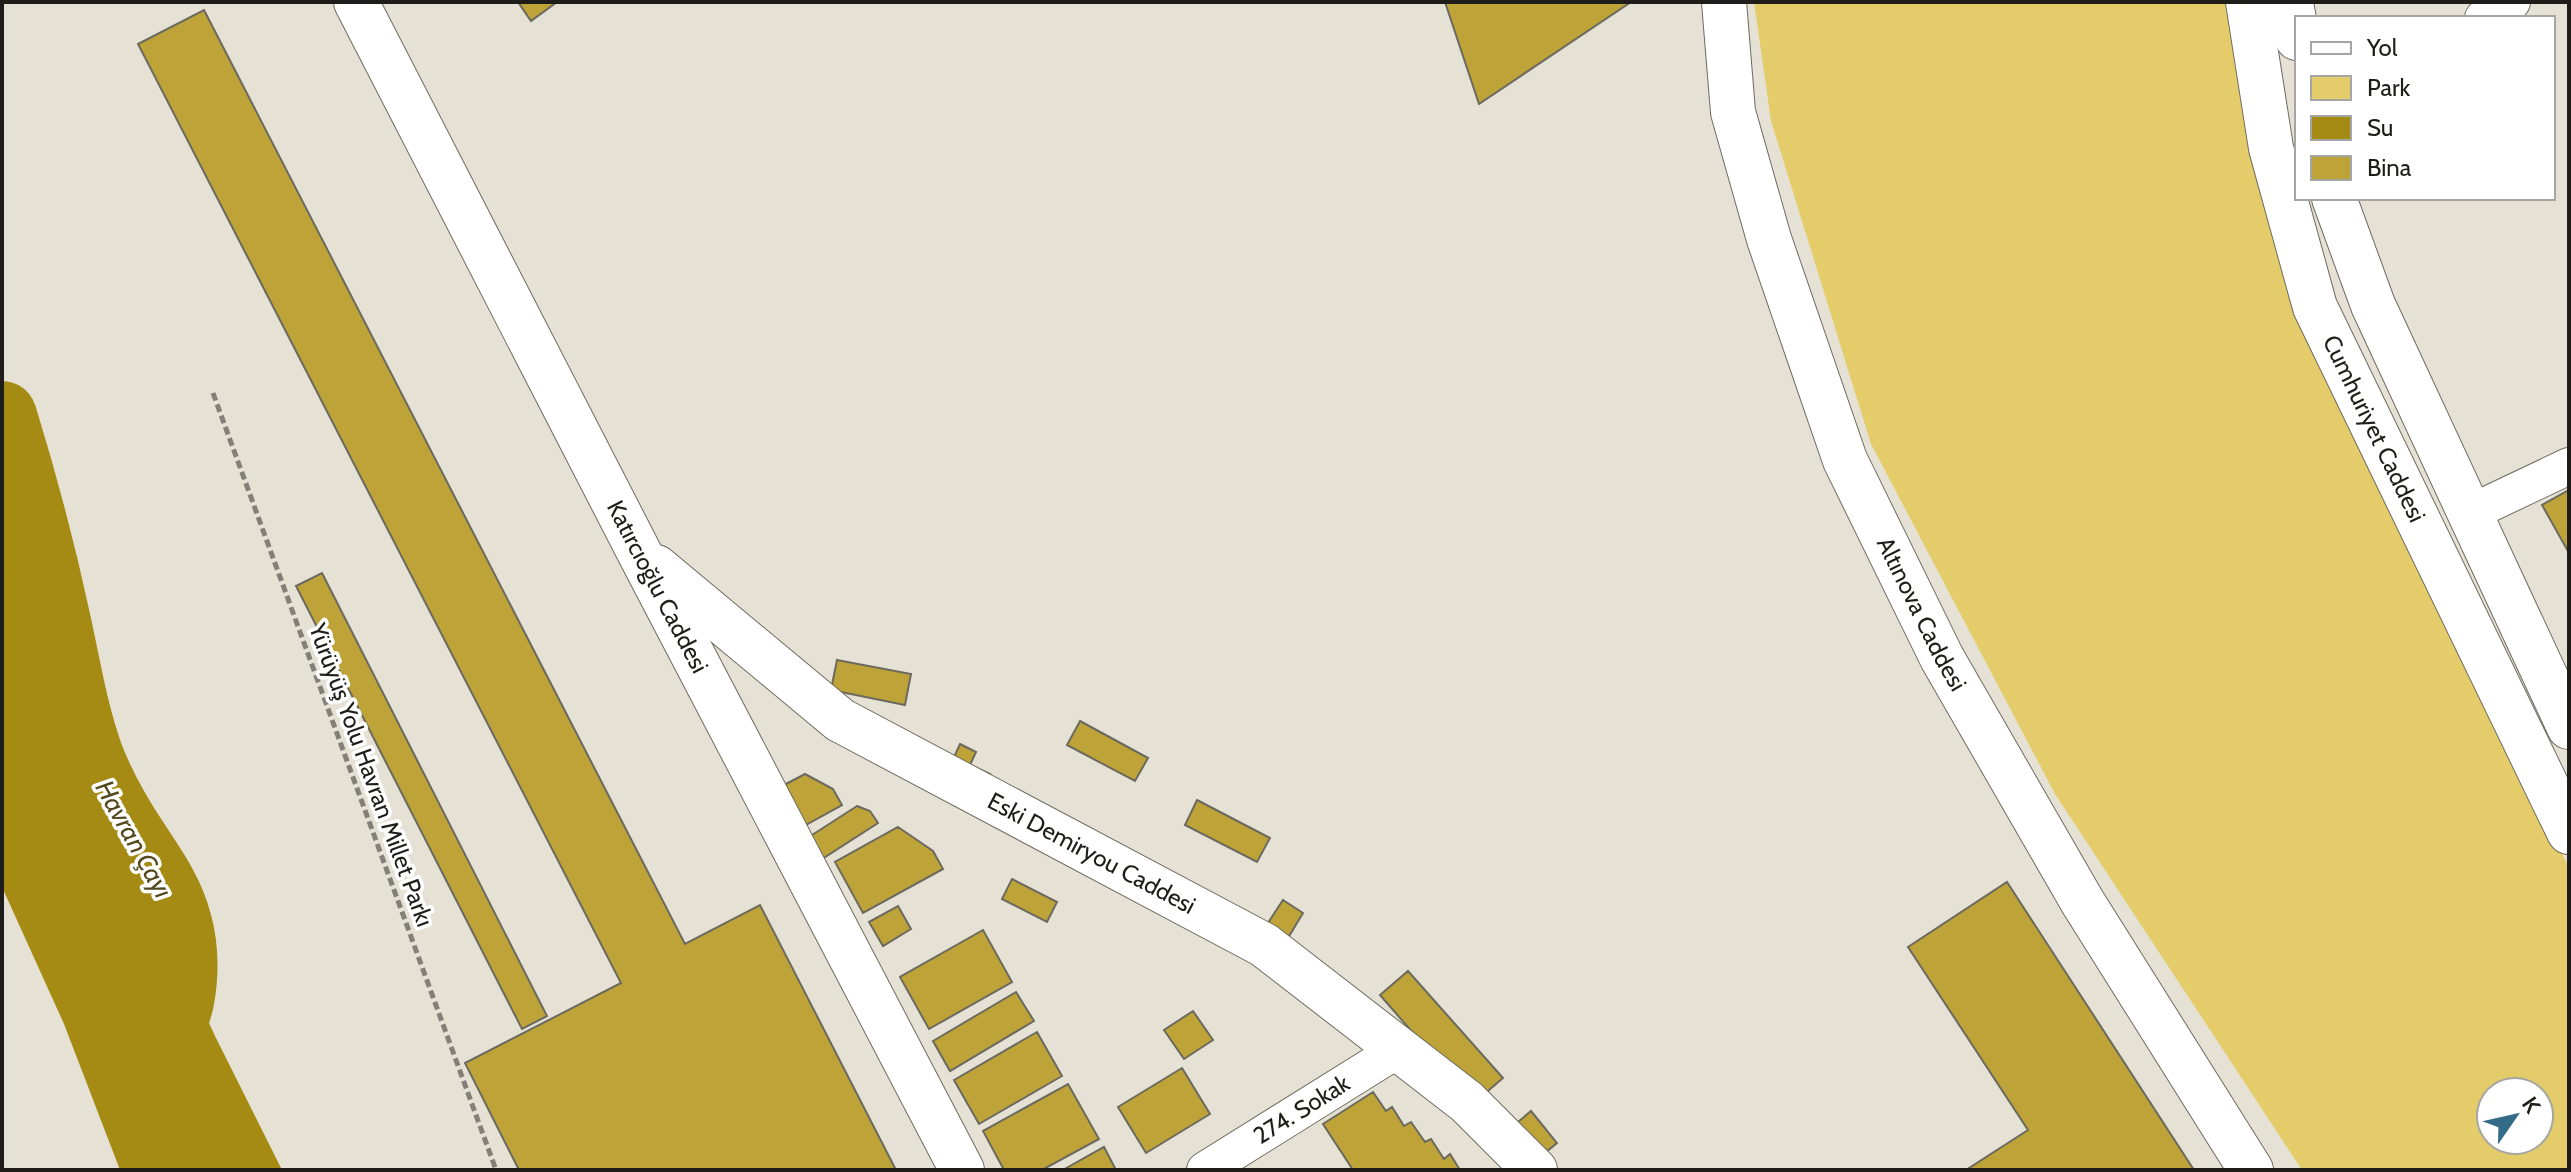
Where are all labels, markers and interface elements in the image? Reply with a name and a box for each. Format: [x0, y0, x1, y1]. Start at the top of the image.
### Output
legend [2295, 16, 2555, 200]
text: Yol [2366, 33, 2398, 62]
text: Park [2367, 73, 2410, 102]
text: Su [2367, 113, 2393, 142]
text: Bina [2367, 153, 2412, 182]
street label: Cumhuriyet Caddesi [2317, 330, 2432, 527]
street label: Katırcıoğlu Caddesi [601, 496, 715, 678]
street label: Altınova Caddesi [1871, 532, 1973, 696]
street label: Yürüyüş Yolu Havran Millet Parkı [303, 618, 440, 930]
water label: Havran Çayı [89, 775, 179, 903]
street label: Eski Demiryou Caddesi [983, 786, 1201, 920]
street label: 274. Sokak [1248, 1068, 1355, 1150]
north arrow [2475, 1076, 2555, 1156]
text: K [2516, 1092, 2546, 1119]

